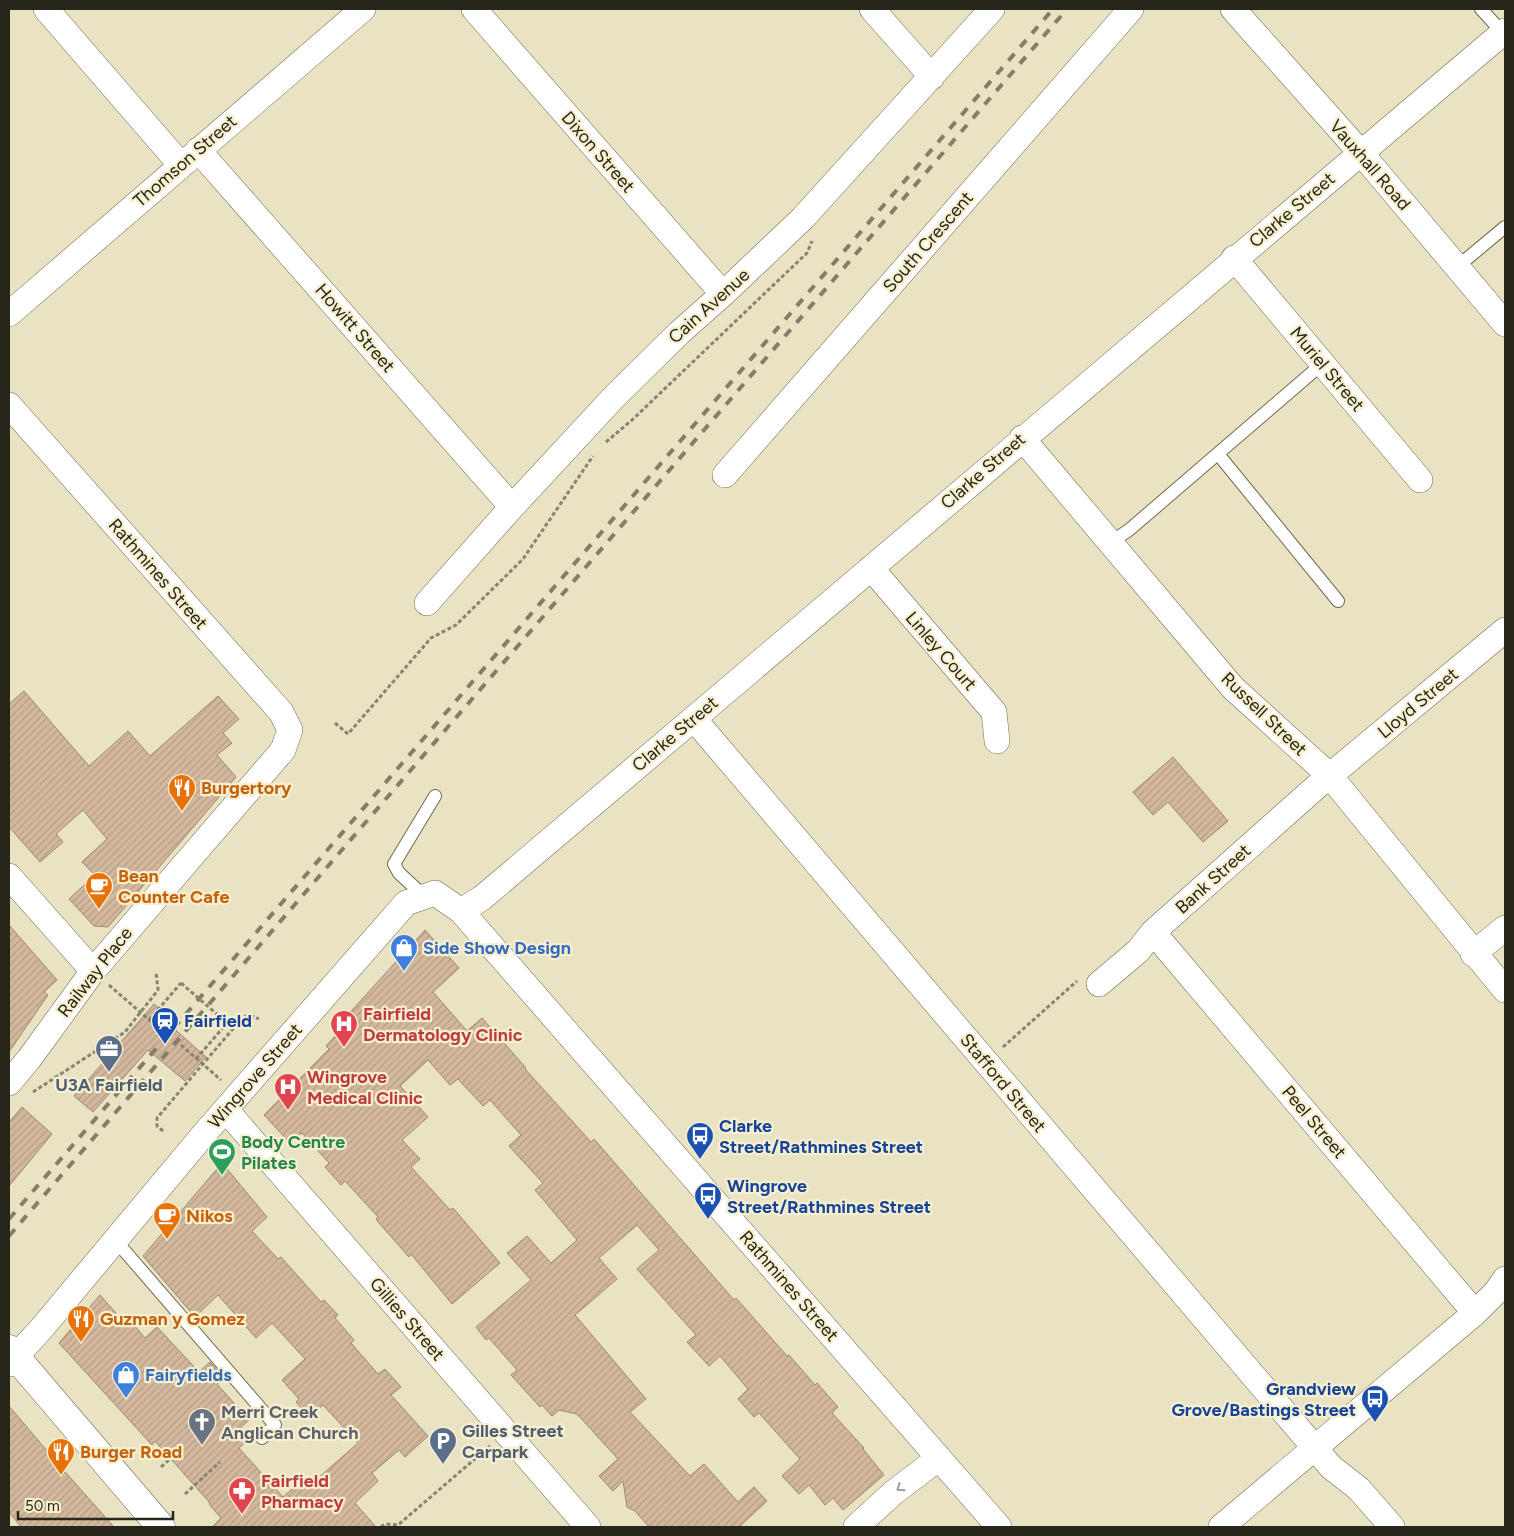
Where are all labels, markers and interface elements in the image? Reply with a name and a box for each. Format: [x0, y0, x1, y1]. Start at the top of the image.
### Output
street label: Dixon Street [557, 107, 639, 197]
street label: Thomson Street [129, 110, 241, 212]
street label: Vauxhall Road [1325, 115, 1415, 215]
street label: Clarke Street [1245, 168, 1340, 252]
street label: South Crescent [878, 187, 978, 297]
street label: Cain Avenue [664, 264, 754, 348]
street label: Howitt Street [310, 279, 400, 377]
street label: Muriel Street [1285, 322, 1369, 416]
street label: Clarke Street [936, 428, 1030, 514]
street label: Rathmines Street [104, 514, 212, 634]
street label: Linley Court [901, 607, 981, 695]
street label: Lloyd Street [1373, 663, 1463, 743]
street label: Russell Street [1217, 668, 1312, 760]
street label: Clarke Street [628, 692, 723, 776]
restaurant icon: Burgertory [167, 773, 197, 812]
place label: Burgertory [201, 777, 292, 799]
street label: Bank Street [1171, 839, 1255, 919]
place label: Bean Counter Cafe [118, 865, 230, 908]
cafe icon: Bean Counter Cafe [84, 871, 114, 910]
street label: Railway Place [53, 922, 137, 1022]
shop icon: Side Show Design [389, 933, 419, 972]
place label: Side Show Design [423, 937, 571, 959]
place label: Fairfield Dermatology Clinic [363, 1003, 523, 1046]
station icon: Fairfield [150, 1006, 180, 1045]
hospital icon: Fairfield Dermatology Clinic [329, 1009, 359, 1048]
place label: Fairfield [184, 1010, 252, 1032]
street label: Wingrove Street [203, 1019, 307, 1133]
street label: Stafford Street [955, 1029, 1051, 1137]
office icon: U3A Fairfield [94, 1034, 124, 1073]
place label: Wingrove Medical Clinic [307, 1066, 423, 1109]
hospital icon: Wingrove Medical Clinic [273, 1072, 303, 1111]
place label: U3A Fairfield [55, 1074, 163, 1096]
street label: Peel Street [1277, 1081, 1351, 1163]
place label: Clarke Street/Rathmines Street [719, 1115, 923, 1158]
bus stop icon: Clarke Street/Rathmines Street [685, 1121, 715, 1160]
place label: Body Centre Pilates [241, 1131, 345, 1174]
sports icon: Body Centre Pilates [207, 1137, 237, 1176]
place label: Wingrove Street/Rathmines Street [727, 1175, 931, 1218]
bus stop icon: Wingrove Street/Rathmines Street [693, 1181, 723, 1220]
cafe icon: Nikos [152, 1201, 182, 1240]
place label: Nikos [186, 1205, 233, 1227]
street label: Rathmines Street [735, 1226, 843, 1346]
street label: Gillies Street [365, 1273, 449, 1365]
restaurant icon: Guzman y Gomez [66, 1304, 96, 1343]
place label: Guzman y Gomez [100, 1308, 245, 1330]
shop icon: Fairyfields [111, 1360, 141, 1399]
place label: Fairyfields [145, 1364, 232, 1386]
place label: Grandview Grove/Bastings Street [1171, 1378, 1356, 1421]
bus stop icon: Grandview Grove/Bastings Street [1360, 1384, 1390, 1423]
place label: Merri Creek Anglican Church [221, 1401, 358, 1444]
church icon: Merri Creek Anglican Church [187, 1407, 217, 1446]
place label: Gilles Street Carpark [462, 1420, 564, 1463]
parking icon: Gilles Street Carpark [428, 1426, 458, 1465]
restaurant icon: Burger Road [46, 1437, 76, 1476]
place label: Burger Road [80, 1441, 182, 1463]
place label: Fairfield Pharmacy [261, 1470, 344, 1513]
pharmacy icon: Fairfield Pharmacy [227, 1476, 257, 1515]
one-way arrow [896, 1482, 906, 1491]
scale bar [18, 1488, 172, 1520]
text: 50 m [25, 1497, 60, 1515]

